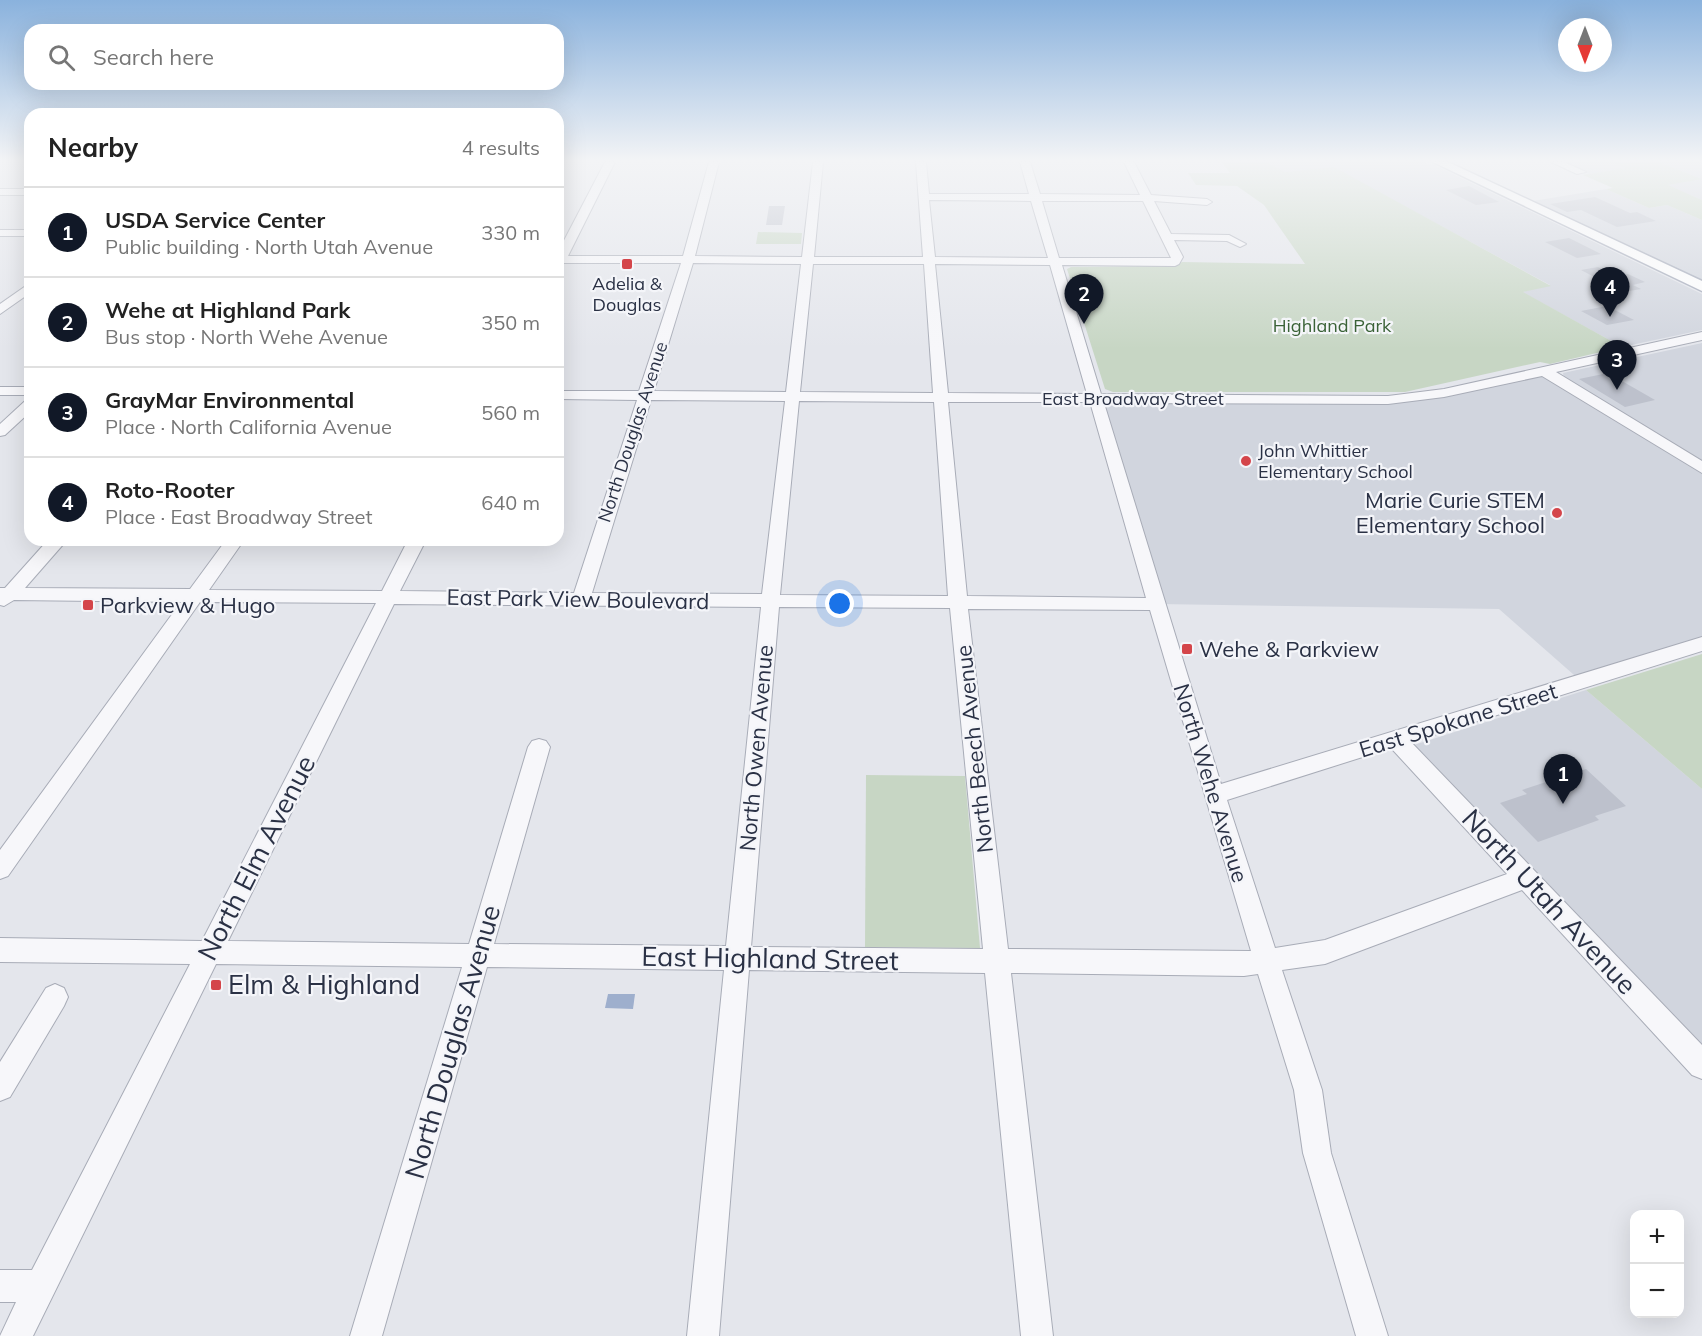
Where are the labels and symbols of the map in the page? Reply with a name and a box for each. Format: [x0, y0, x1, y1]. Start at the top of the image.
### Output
north arrow [1558, 18, 1612, 72]
marker: Adelia & Douglas [620, 257, 634, 271]
pin: 4 [1590, 268, 1630, 317]
place label: Adelia & Douglas [592, 272, 663, 316]
pin: 2 [1064, 274, 1104, 324]
park label: Highland Park [1273, 314, 1392, 337]
street label: North Douglas Avenue [592, 339, 673, 525]
pin: 3 [1598, 340, 1636, 390]
street label: East Broadway Street [1042, 387, 1224, 410]
place label: John Whittier Elementary School [1258, 439, 1413, 483]
marker: John Whittier Elementary School [1239, 454, 1253, 468]
place label: Marie Curie STEM Elementary School [1356, 486, 1545, 539]
marker: Marie Curie STEM Elementary School [1550, 506, 1564, 520]
street label: East Park View Boulevard [447, 583, 709, 615]
your location [825, 589, 854, 618]
place label: Parkview & Hugo [100, 591, 275, 619]
marker: Parkview & Hugo [81, 598, 95, 612]
place label: Wehe & Parkview [1199, 635, 1379, 663]
marker: Wehe & Parkview [1180, 642, 1194, 656]
street label: North Owen Avenue [733, 644, 779, 852]
street label: North Beech Avenue [949, 644, 999, 854]
street label: East Spokane Street [1356, 676, 1561, 763]
street label: North Wehe Avenue [1167, 680, 1255, 886]
street label: North Elm Avenue [190, 749, 322, 966]
pin: 1 [1544, 754, 1582, 804]
street label: North Utah Avenue [1455, 802, 1644, 1001]
street label: North Douglas Avenue [397, 901, 507, 1182]
street label: East Highland Street [641, 939, 899, 977]
place label: Elm & Highland [228, 967, 420, 1001]
marker: Elm & Highland [209, 978, 223, 992]

